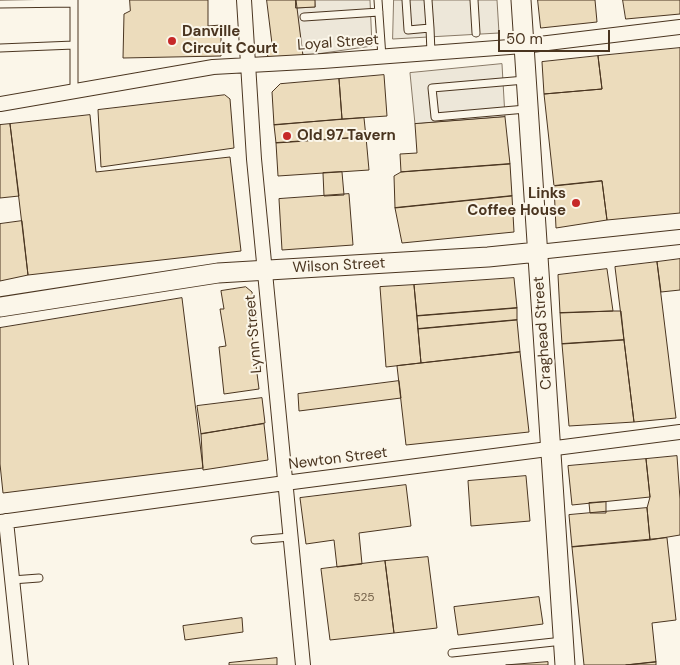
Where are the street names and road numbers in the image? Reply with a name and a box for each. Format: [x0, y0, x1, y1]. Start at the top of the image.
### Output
street label: Loyal Street [297, 31, 379, 55]
street label: Wilson Street [292, 255, 386, 277]
street label: Craghead Street [530, 275, 556, 391]
street label: Lynn Street [242, 294, 266, 374]
street label: Newton Street [287, 444, 389, 474]

